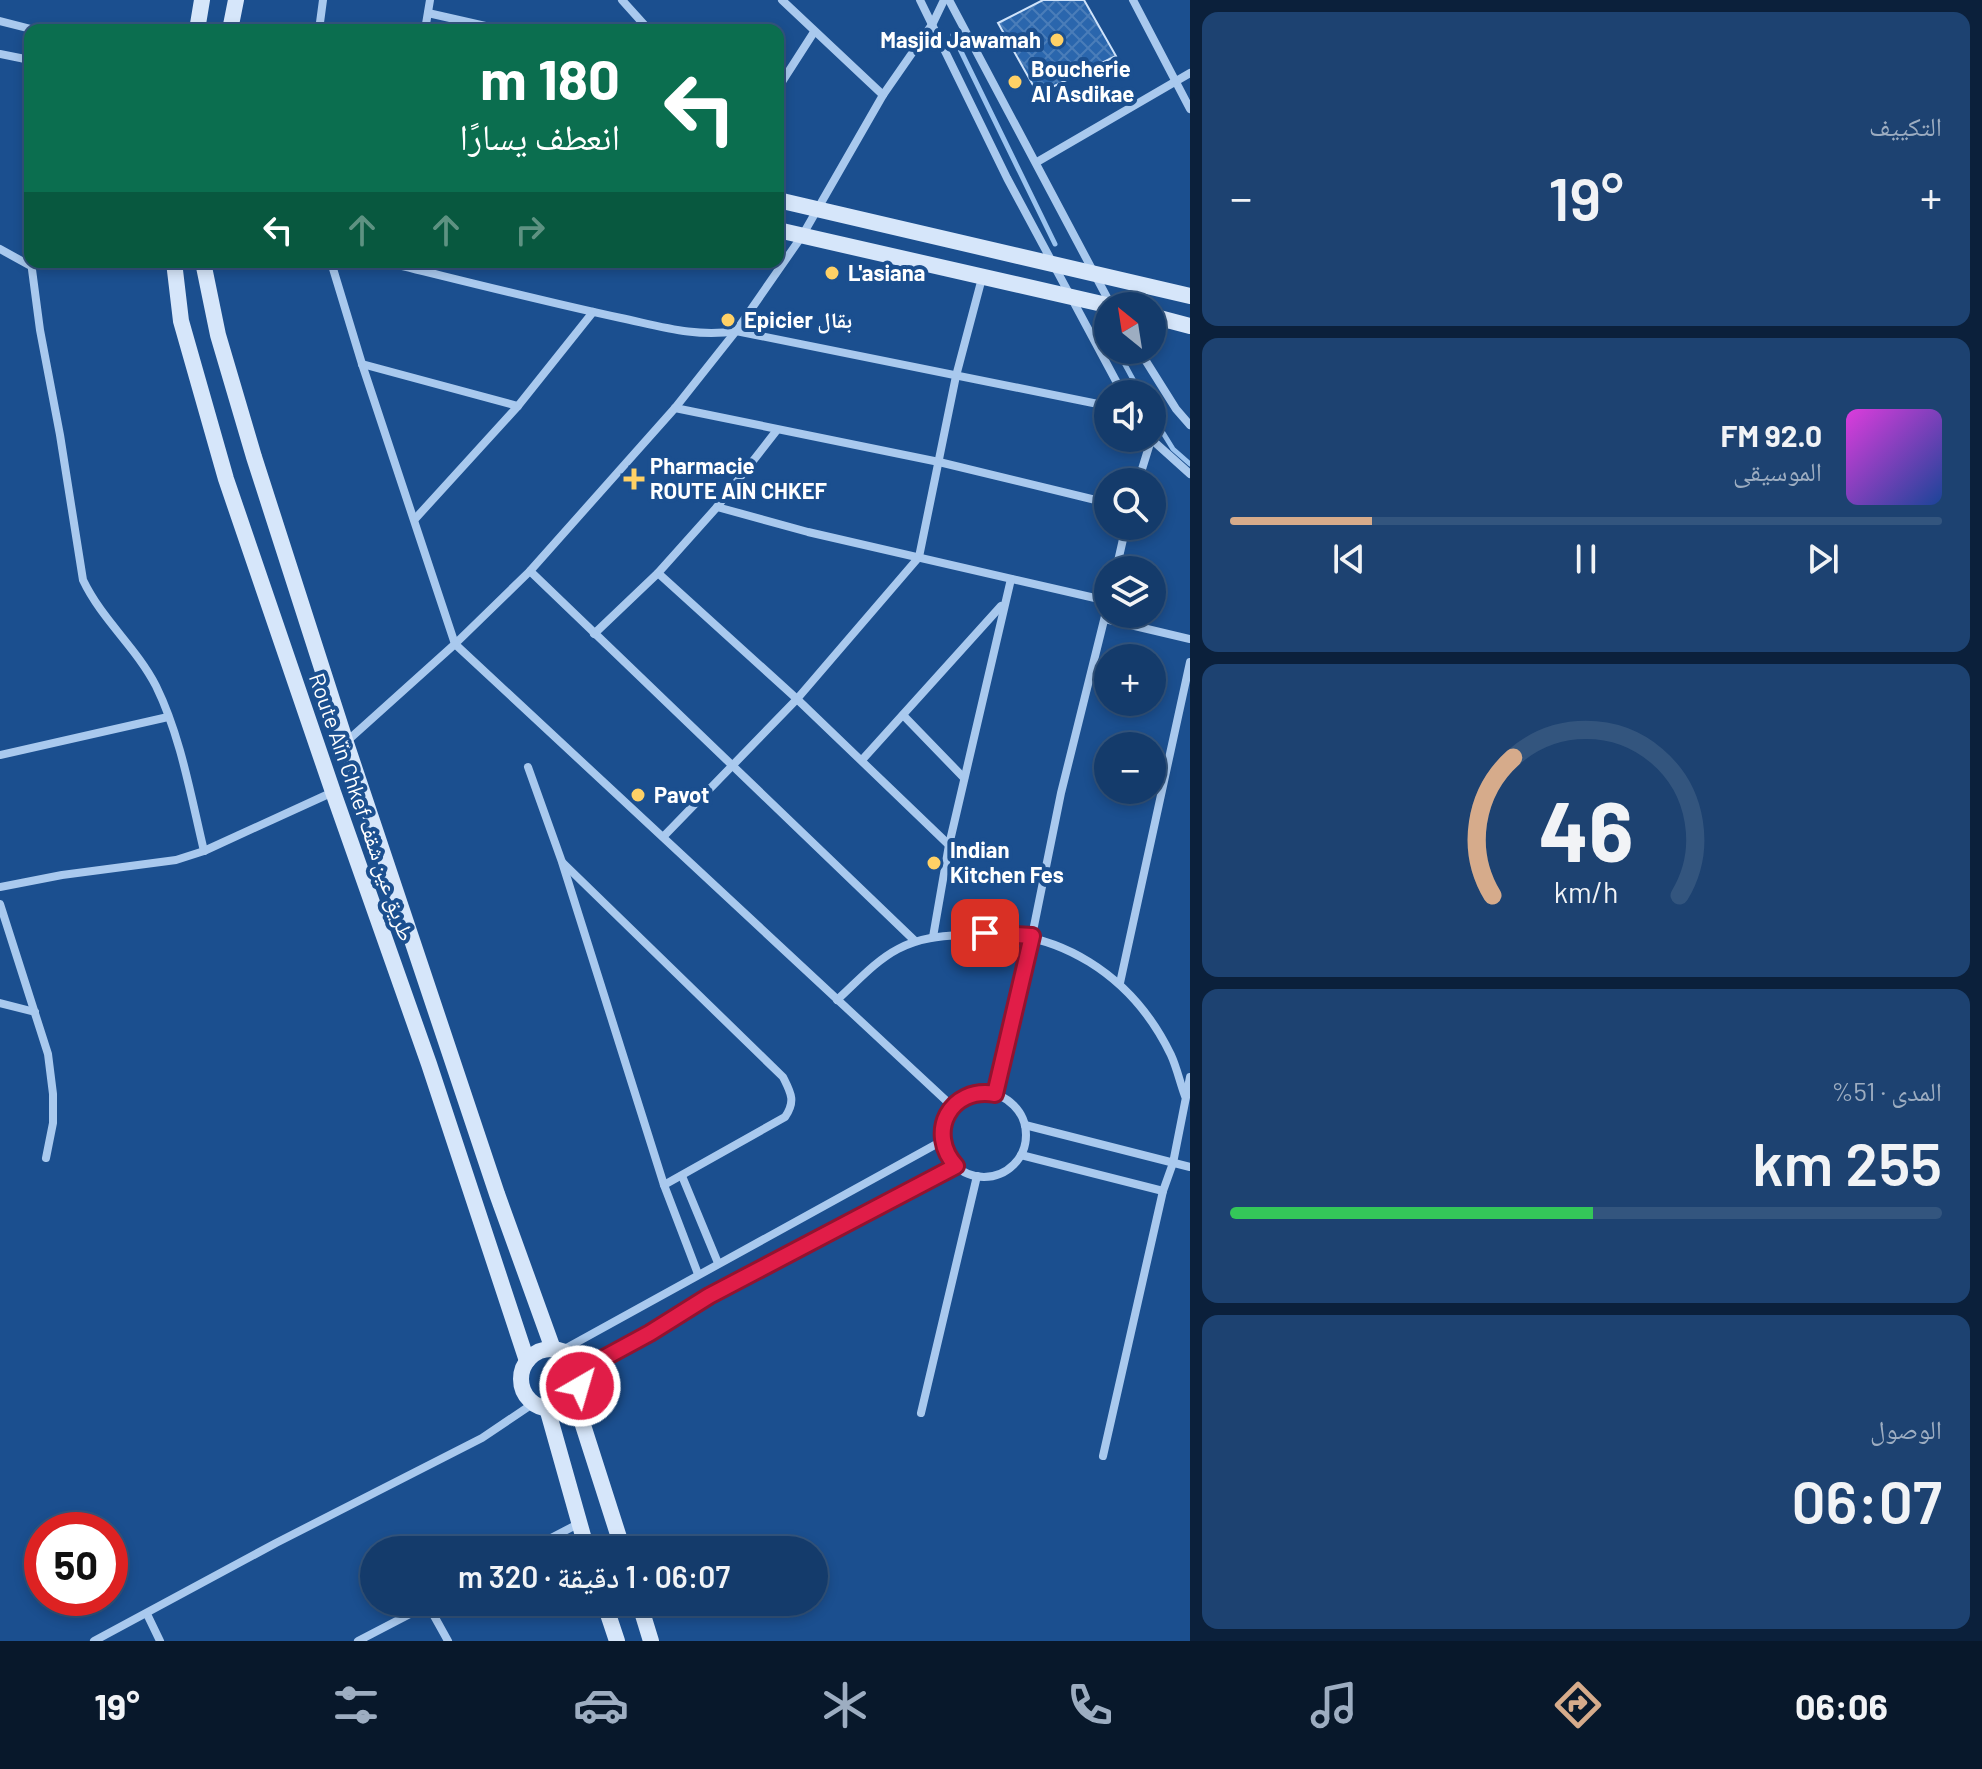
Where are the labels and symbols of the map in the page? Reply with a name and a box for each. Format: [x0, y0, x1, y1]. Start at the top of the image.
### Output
place label: Masjid Jawamah [880, 26, 1041, 52]
marker: Masjid Jawamah [1048, 31, 1066, 49]
place label: Boucherie Al Asdikae [1031, 55, 1134, 106]
marker: Boucherie Al Asdikae [1006, 73, 1024, 91]
place label: L'asiana [848, 259, 925, 285]
marker: L'asiana [823, 264, 841, 282]
north arrow [1094, 292, 1166, 364]
place label: Epicier بقال [744, 306, 852, 334]
marker: Epicier بقال [719, 311, 737, 329]
place label: Pharmacie ROUTE AIN CHKEF [650, 452, 828, 503]
marker: Pharmacie ROUTE AIN CHKEF [625, 470, 643, 488]
street label: Route Aïn Chkef طريق عين شقف [303, 669, 421, 945]
place label: Pavot [654, 781, 709, 807]
marker: Pavot [629, 786, 647, 804]
place label: Indian Kitchen Fes [950, 836, 1064, 887]
marker: Indian Kitchen Fes [925, 854, 943, 872]
pin [951, 899, 1019, 967]
position arrow [538, 1344, 622, 1428]
speed limit sign: 50 [24, 1512, 128, 1616]

